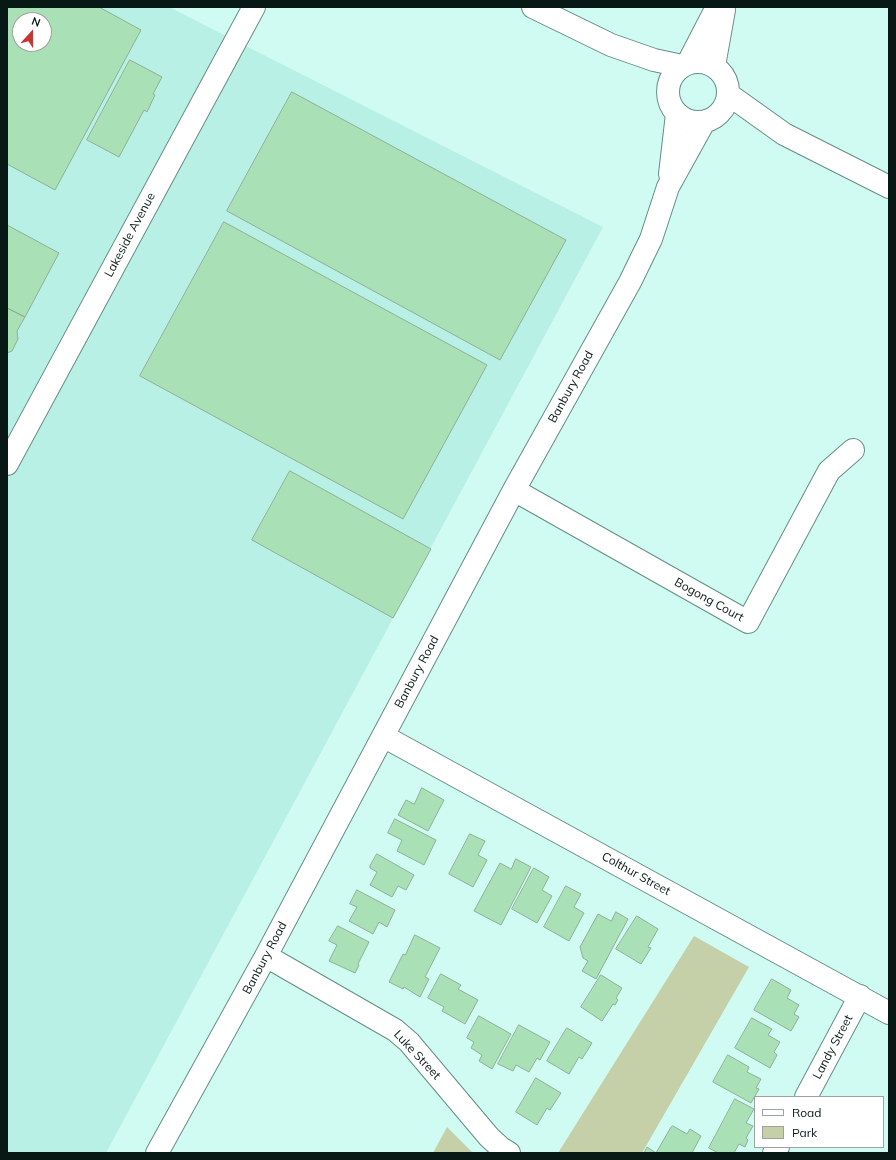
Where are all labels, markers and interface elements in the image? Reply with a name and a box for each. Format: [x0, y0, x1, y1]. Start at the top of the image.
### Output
north arrow [12, 12, 52, 52]
text: N [30, 14, 42, 30]
street label: Lakeside Avenue [102, 190, 158, 280]
street label: Banbury Road [545, 348, 597, 426]
street label: Bogong Court [672, 575, 746, 625]
street label: Banbury Road [392, 633, 442, 711]
street label: Colthur Street [599, 849, 673, 899]
street label: Banbury Road [240, 919, 290, 997]
street label: Landy Street [810, 1012, 856, 1082]
street label: Luke Street [391, 1027, 443, 1083]
legend [754, 1096, 884, 1148]
text: Road [792, 1105, 821, 1120]
text: Park [792, 1125, 817, 1140]

